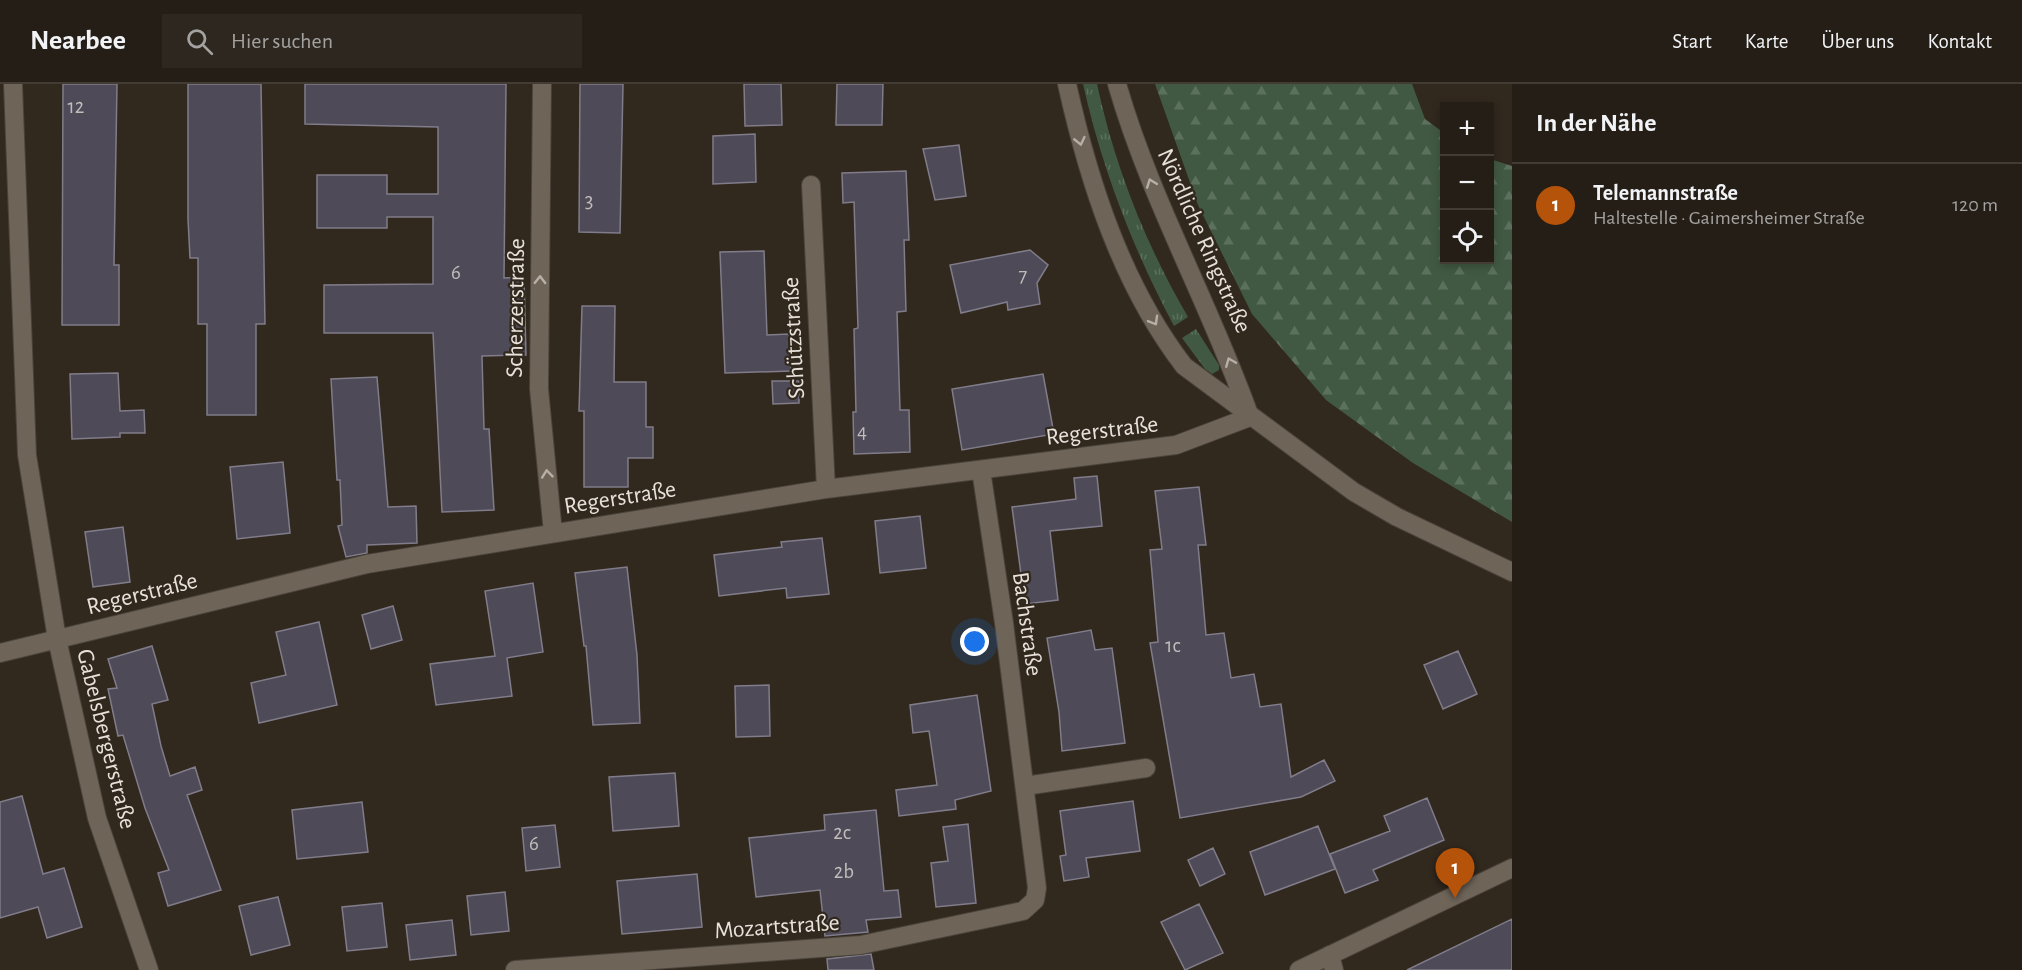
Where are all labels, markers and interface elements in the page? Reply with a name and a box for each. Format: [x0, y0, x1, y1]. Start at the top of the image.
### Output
search box [162, 14, 582, 68]
icon: search [183, 25, 216, 58]
text: Nearbee [30, 27, 126, 55]
text: Hier suchen [231, 30, 333, 52]
text: Start [1672, 31, 1712, 52]
text: Karte [1745, 31, 1788, 52]
text: Über uns [1821, 31, 1894, 52]
text: Kontakt [1927, 31, 1992, 52]
house number: 12 [68, 96, 84, 117]
map controls [1440, 102, 1494, 264]
button: + [1440, 102, 1494, 156]
text: In der Nähe [1536, 110, 1656, 136]
one-way arrow [1073, 136, 1086, 146]
street label: Nördliche Ringstraße [1153, 145, 1255, 337]
button: − [1440, 156, 1494, 210]
one-way arrow [1146, 179, 1158, 190]
text: Telemannstraße [1593, 182, 1738, 204]
house number: 3 [585, 190, 593, 211]
text: 1 [1552, 195, 1559, 215]
text: 120 m [1952, 195, 1998, 215]
text: Haltestelle · Gaimersheimer Straße [1593, 208, 1865, 228]
button: locate [1440, 210, 1494, 264]
street label: Scherzerstraße [503, 238, 529, 378]
house number: 6 [451, 262, 461, 283]
house number: 7 [1019, 265, 1028, 286]
one-way arrow [534, 275, 546, 284]
street label: Schützstraße [779, 277, 809, 399]
one-way arrow [1147, 315, 1158, 325]
one-way arrow [1225, 357, 1237, 368]
street label: Regerstraße [1044, 412, 1160, 450]
house number: 4 [857, 421, 867, 442]
one-way arrow [541, 470, 554, 479]
street label: Regerstraße [562, 477, 678, 519]
street label: Regerstraße [84, 569, 200, 619]
street label: Bachstraße [1008, 570, 1046, 678]
your location [960, 627, 989, 656]
house number: 1c [1165, 635, 1181, 656]
street label: Gabelsbergerstraße [72, 647, 140, 831]
house number: 2c [833, 822, 851, 843]
house number: 6 [529, 833, 539, 854]
pin: 1 [1436, 848, 1474, 898]
house number: 2b [834, 861, 854, 882]
street label: Mozartstraße [714, 911, 840, 943]

